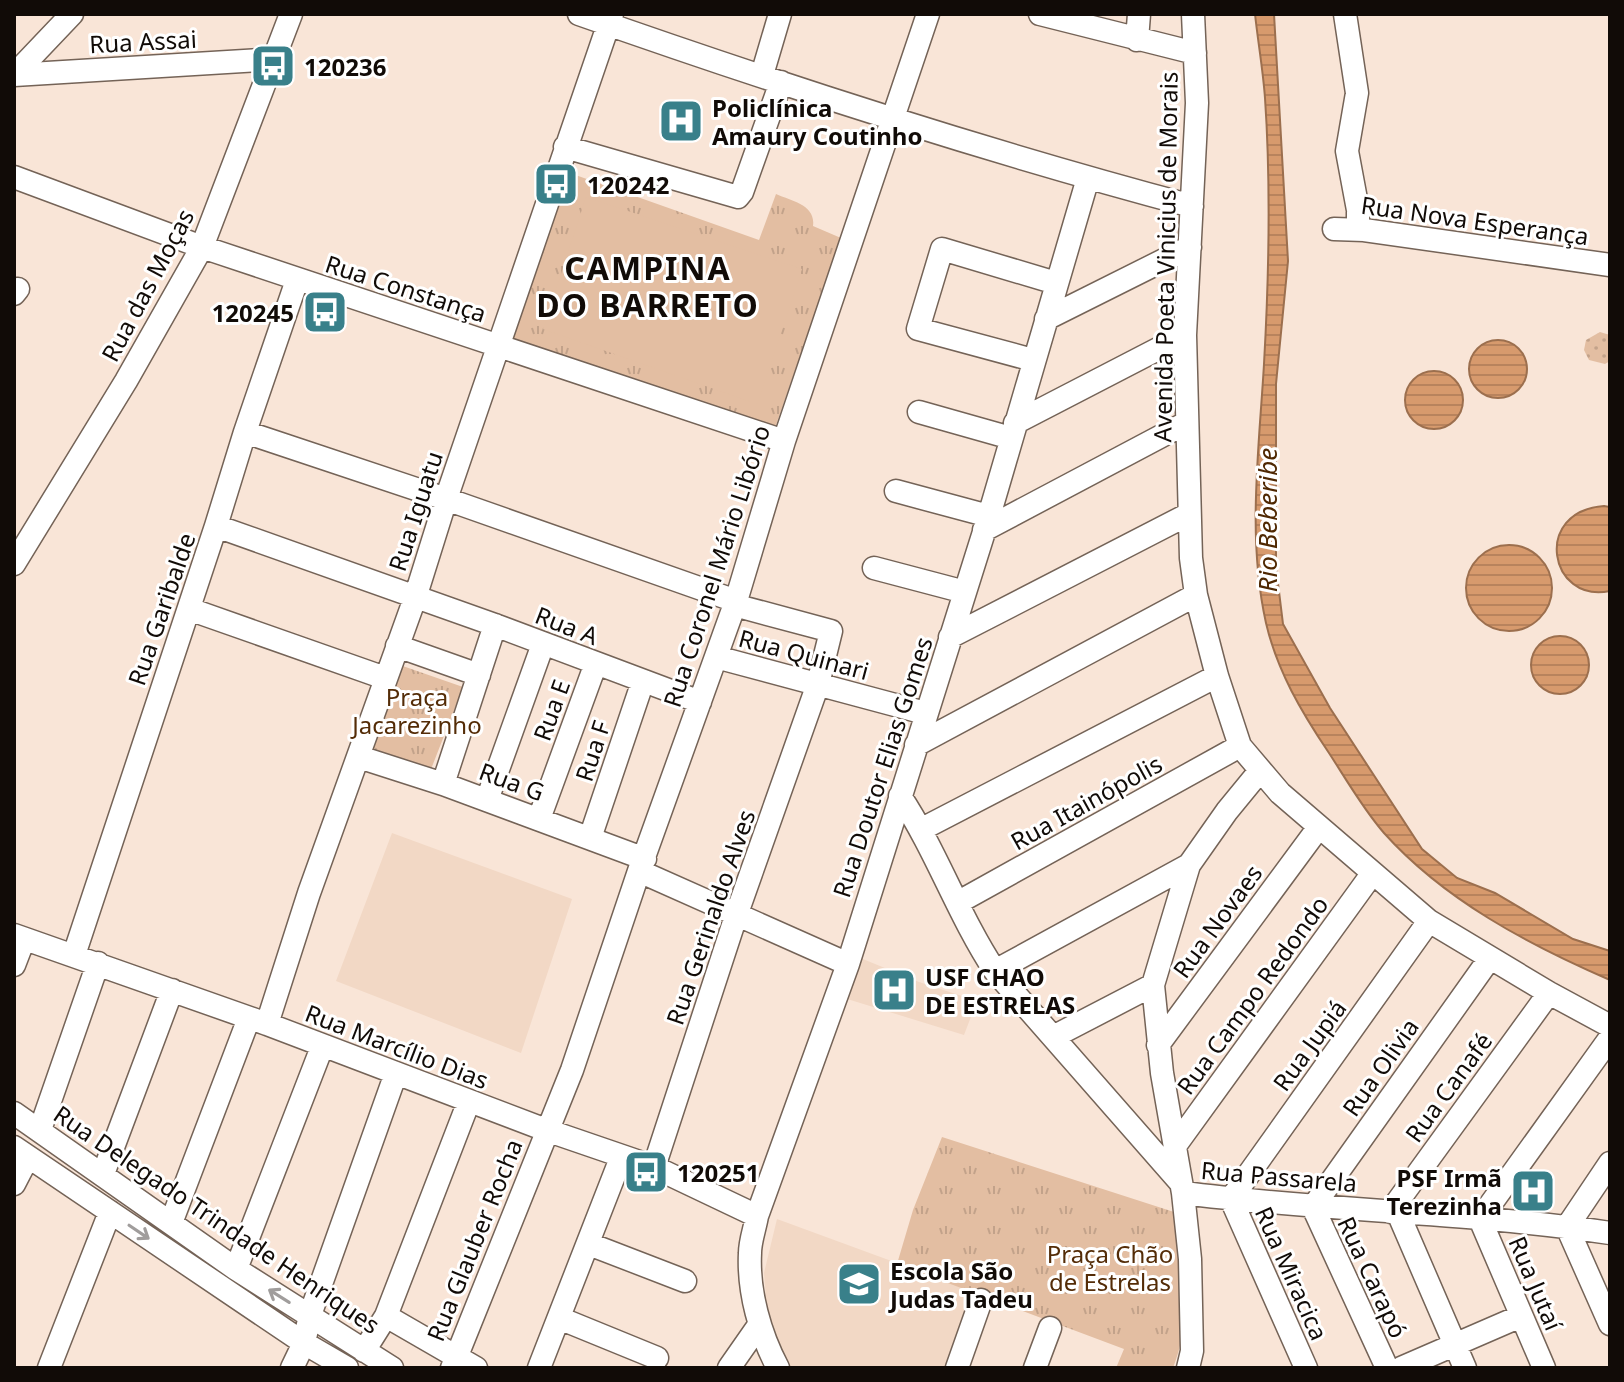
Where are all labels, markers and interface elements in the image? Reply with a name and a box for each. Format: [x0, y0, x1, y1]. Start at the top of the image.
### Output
street label: Rua Assai [88, 22, 198, 60]
bus stop icon: 120236 [249, 42, 297, 90]
place label: 120236 [304, 50, 386, 83]
street label: Avenida Poeta Vinicius de Morais [1145, 71, 1185, 443]
place label: Policlínica Amaury Coutinho [712, 91, 922, 152]
hospital icon: Policlínica Amaury Coutinho [657, 97, 705, 145]
bus stop icon: 120242 [532, 160, 580, 208]
place label: 120242 [587, 168, 669, 201]
street label: Rua Nova Esperança [1359, 188, 1591, 252]
street label: Rua das Moças [93, 203, 201, 367]
street label: Rua Constança [321, 246, 491, 330]
district label: CAMPINA DO BARRETO [536, 246, 760, 326]
bus stop icon: 120245 [301, 288, 349, 336]
place label: 120245 [212, 296, 294, 329]
street label: Rua Coronel Mário Libório [655, 421, 777, 711]
street label: Rua Iguatu [380, 447, 450, 575]
water label: Rio Beberibe [1249, 448, 1285, 592]
street label: Rua Garibalde [119, 528, 203, 690]
street label: Rua A [531, 598, 604, 652]
street label: Rua Quinari [735, 621, 873, 687]
street label: Rua Doutor Elias Gomes [824, 633, 940, 901]
street label: Rua E [525, 675, 577, 745]
park label: Praça Jacarezinho [350, 680, 482, 741]
street label: Rua F [567, 716, 617, 786]
street label: Rua Itainópolis [1004, 747, 1168, 857]
street label: Rua G [475, 754, 549, 808]
street label: Rua Gerinaldo Alves [658, 805, 762, 1029]
street label: Rua Novaes [1165, 858, 1269, 984]
street label: Rua Campo Redondo [1169, 889, 1335, 1101]
place label: USF CHAO DE ESTRELAS [925, 960, 1075, 1021]
hospital icon: USF CHAO DE ESTRELAS [870, 966, 918, 1014]
street label: Rua Jupiá [1265, 993, 1353, 1097]
street label: Rua Marcílio Dias [301, 996, 493, 1096]
street label: Rua Olivia [1334, 1011, 1426, 1123]
street label: Rua Canafé [1397, 1025, 1499, 1149]
street label: Rua Delegado Trindade Henriques [47, 1097, 387, 1341]
street label: Rua Glauber Rocha [418, 1134, 530, 1346]
bus stop icon: 120251 [622, 1148, 670, 1196]
street label: Rua Passarela [1200, 1153, 1358, 1199]
place label: 120251 [677, 1156, 759, 1189]
place label: PSF Irmã Terezinha [1387, 1161, 1502, 1222]
hospital icon: PSF Irmã Terezinha [1509, 1167, 1557, 1215]
street label: Rua Miracica [1248, 1201, 1336, 1345]
street label: Rua Carapó [1331, 1211, 1415, 1343]
one-way arrow [128, 1224, 150, 1240]
street label: Rua Jutaí [1501, 1231, 1571, 1336]
park label: Praça Chão de Estrelas [1047, 1237, 1173, 1298]
place label: Escola São Judas Tadeu [888, 1254, 1033, 1315]
school or university icon: Escola São Judas Tadeu [835, 1260, 883, 1308]
one-way arrow [268, 1287, 291, 1303]

